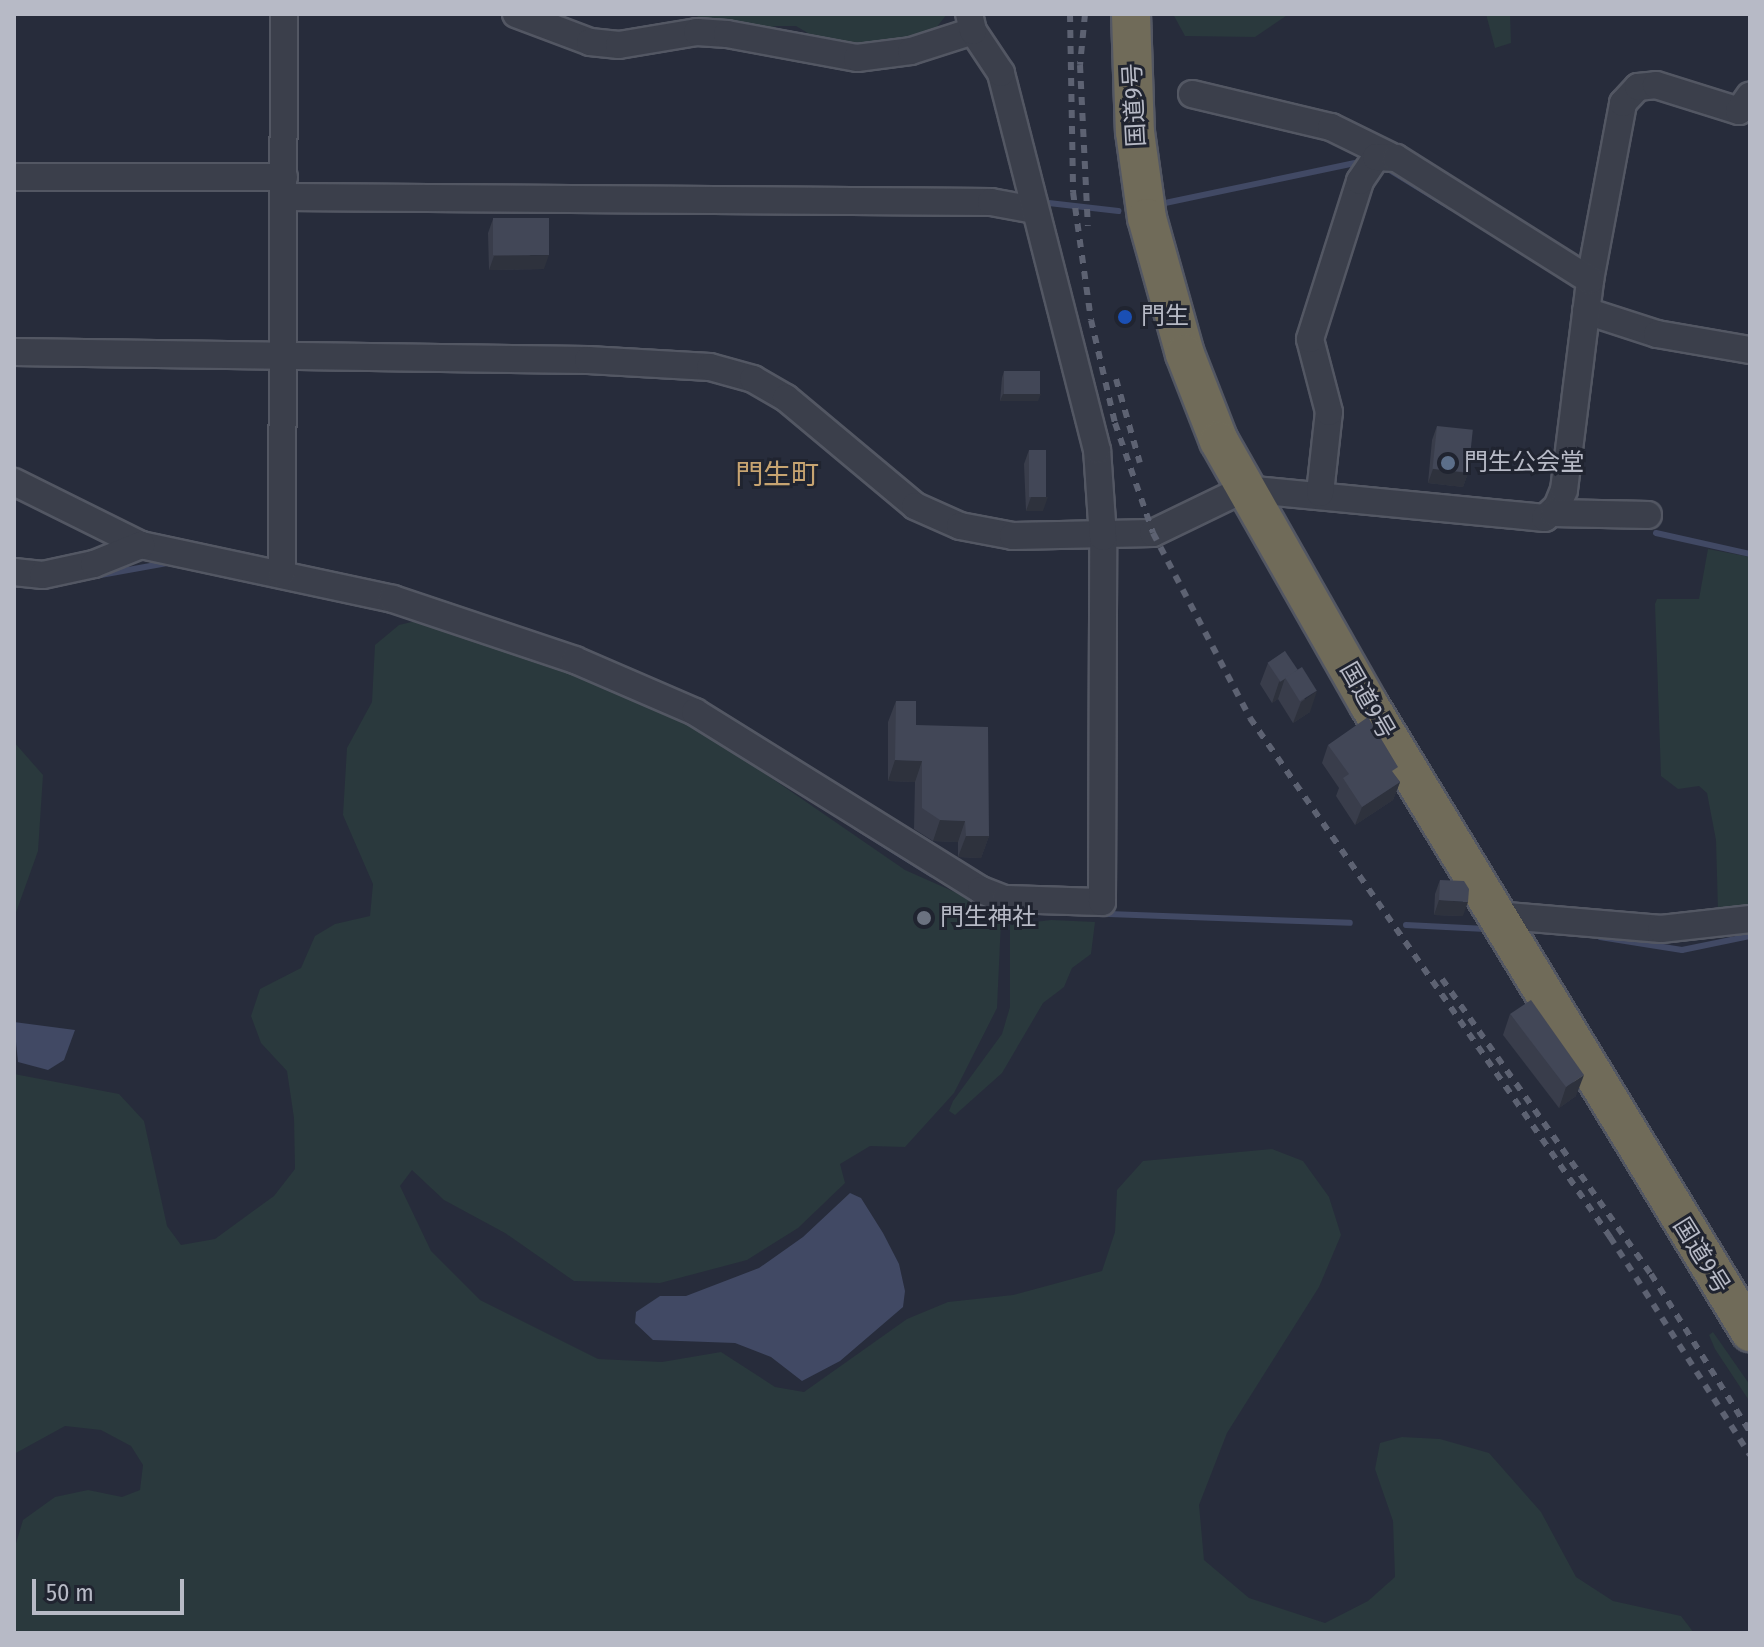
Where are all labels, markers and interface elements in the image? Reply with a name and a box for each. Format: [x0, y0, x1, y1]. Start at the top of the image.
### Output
street label: 国道9号 [1118, 62, 1152, 148]
place label: 門生 [1141, 303, 1189, 331]
marker: 門生 [1116, 308, 1134, 326]
place label: 門生公会堂 [1464, 449, 1584, 477]
marker: 門生公会堂 [1439, 454, 1457, 472]
district label: 門生町 [735, 458, 819, 492]
street label: 国道9号 [1334, 658, 1400, 744]
place label: 門生神社 [940, 904, 1036, 932]
marker: 門生神社 [915, 909, 933, 927]
street label: 国道9号 [1667, 1213, 1735, 1299]
scale bar [36, 1563, 188, 1613]
text: 50 m [46, 1579, 94, 1607]

